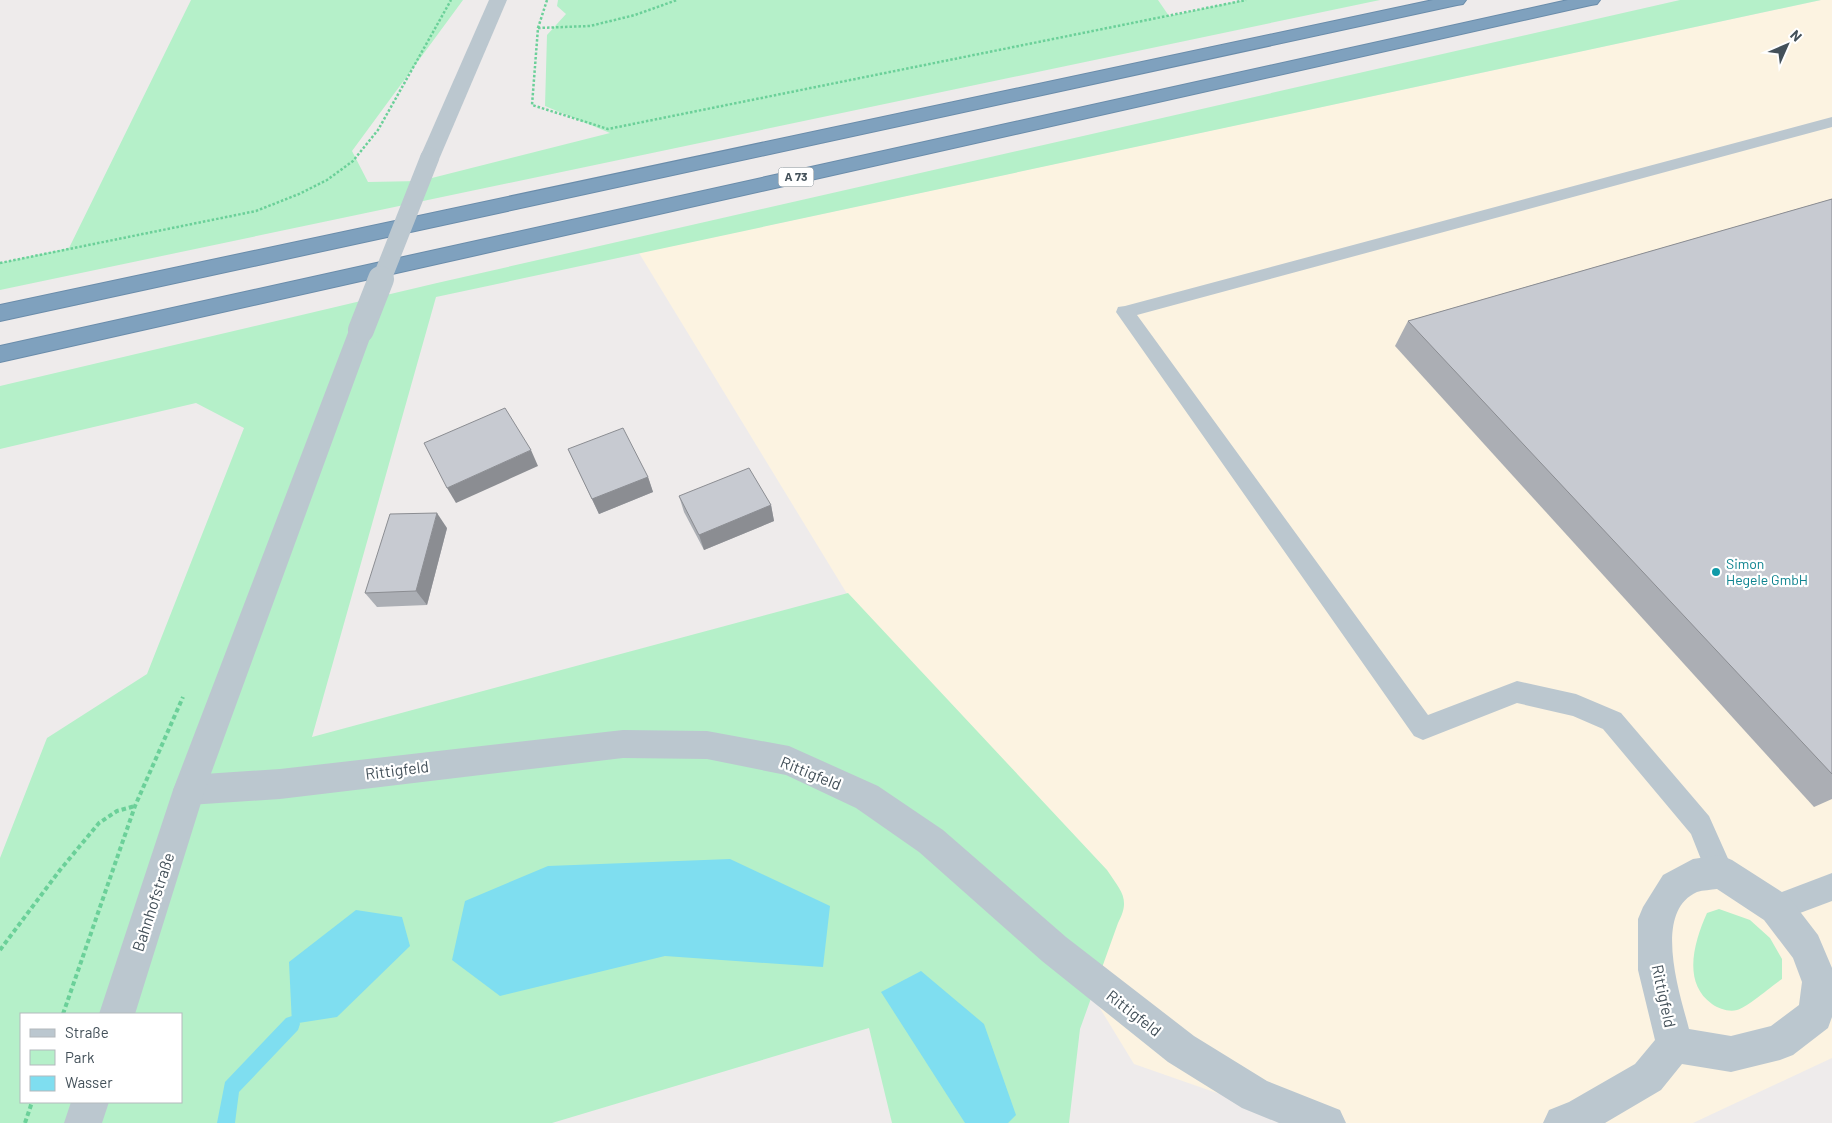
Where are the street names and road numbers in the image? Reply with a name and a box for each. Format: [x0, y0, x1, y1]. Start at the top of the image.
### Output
road number: A 73 [778, 168, 814, 186]
street label: Rittigfeld [778, 752, 844, 793]
street label: Rittigfeld [364, 756, 430, 783]
street label: Bahnhofstraße [128, 850, 177, 954]
street label: Rittigfeld [1649, 963, 1680, 1029]
street label: Rittigfeld [1103, 985, 1165, 1040]

